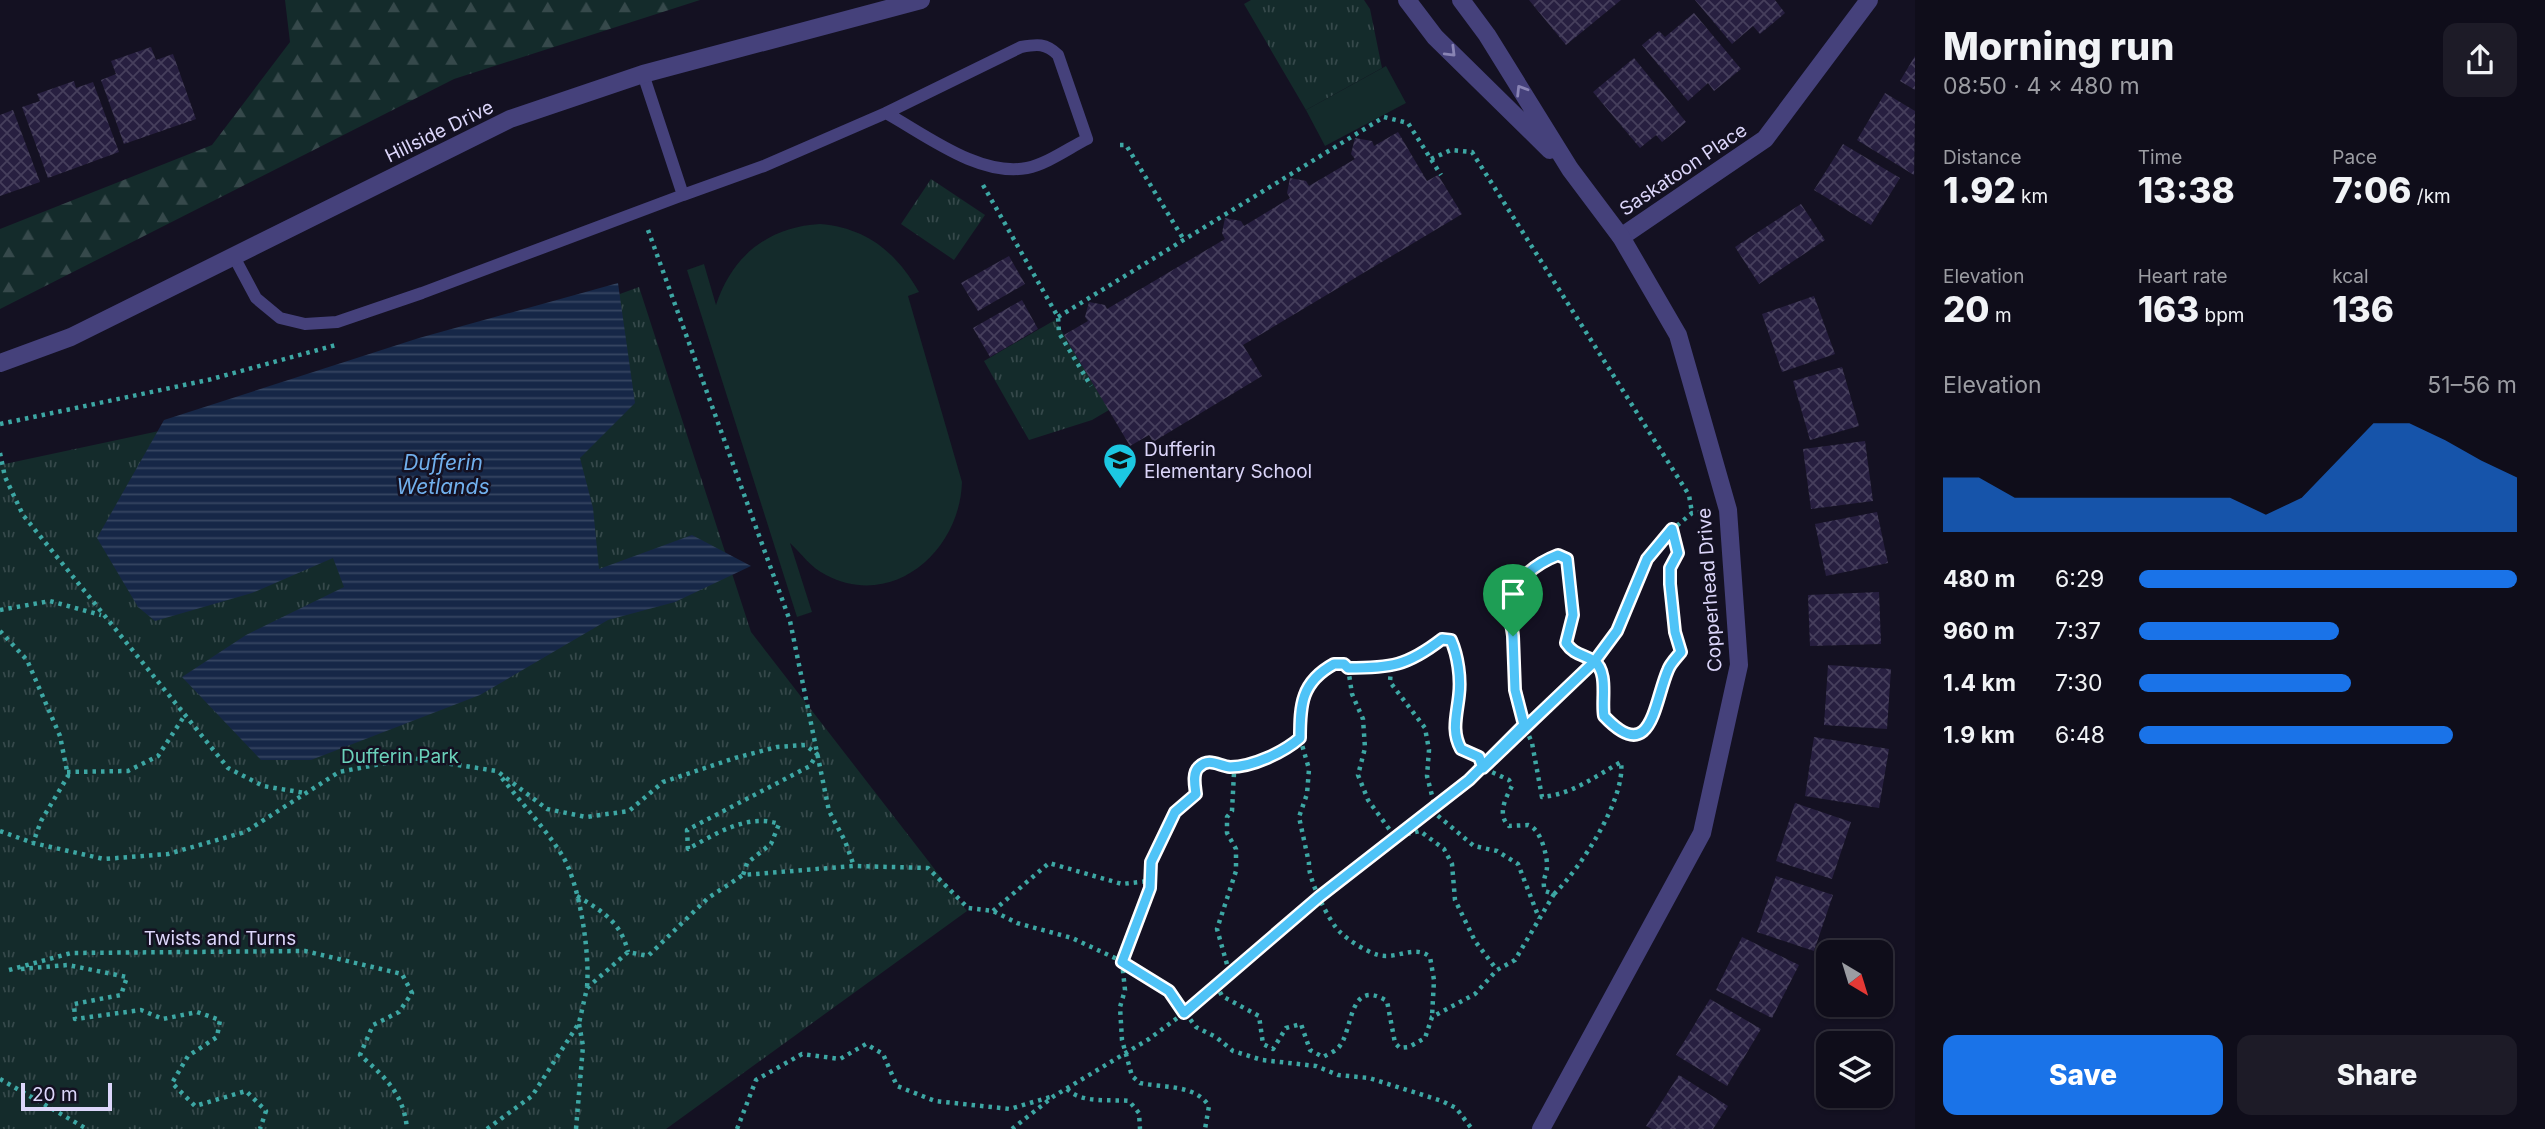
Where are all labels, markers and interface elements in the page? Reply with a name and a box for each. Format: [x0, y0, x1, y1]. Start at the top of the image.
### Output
text: Morning run [1943, 23, 2174, 69]
button: share [2443, 23, 2517, 97]
one-way arrow [1443, 44, 1456, 57]
text: 08:50 · 4 × 480 m [1943, 72, 2140, 100]
one-way arrow [1516, 85, 1529, 98]
street label: Hillside Drive [381, 95, 497, 168]
street label: Saskatoon Place [1615, 118, 1751, 221]
text: Distance [1943, 146, 2021, 169]
text: Time [2138, 146, 2182, 169]
text: Pace [2332, 146, 2377, 169]
text: 1.92 [1943, 169, 2016, 211]
text: 13:38 [2138, 169, 2235, 211]
text: 7:06 [2332, 169, 2411, 211]
text: km [2016, 185, 2048, 208]
text: /km [2411, 185, 2451, 208]
text: Elevation [1943, 265, 2024, 288]
text: Heart rate [2138, 265, 2228, 288]
text: kcal [2332, 265, 2369, 288]
text: 20 [1943, 288, 1990, 330]
text: 163 [2138, 288, 2199, 330]
text: 136 [2332, 288, 2394, 330]
text: m [1990, 304, 2012, 327]
text: bpm [2199, 304, 2245, 327]
text: Elevation [1943, 371, 2042, 399]
text: 51–56 m [2427, 371, 2517, 399]
place label: Dufferin Elementary School [1144, 438, 1312, 483]
school or university icon: Dufferin Elementary School [1101, 441, 1139, 490]
water label: Dufferin Wetlands [397, 450, 489, 499]
street label: Copperhead Drive [1692, 507, 1727, 673]
pin [1483, 564, 1543, 636]
text: 480 m [1943, 565, 2015, 593]
text: 6:29 [2055, 565, 2104, 593]
icon: arrive [1494, 575, 1532, 613]
text: 960 m [1943, 617, 2015, 645]
text: 7:37 [2055, 617, 2101, 645]
text: 1.4 km [1943, 669, 2016, 697]
text: 7:30 [2055, 669, 2103, 697]
text: 1.9 km [1943, 721, 2015, 749]
text: 6:48 [2055, 721, 2105, 749]
park label: Dufferin Park [341, 745, 460, 768]
street label: Twists and Turns [144, 927, 296, 950]
north arrow [1816, 940, 1894, 1017]
map controls [1816, 940, 1893, 1108]
button: layers [1816, 1031, 1893, 1108]
button: Save [1943, 1035, 2223, 1115]
button: Share [2237, 1035, 2517, 1115]
scale bar [21, 1080, 112, 1112]
text: 20 m [32, 1083, 78, 1106]

